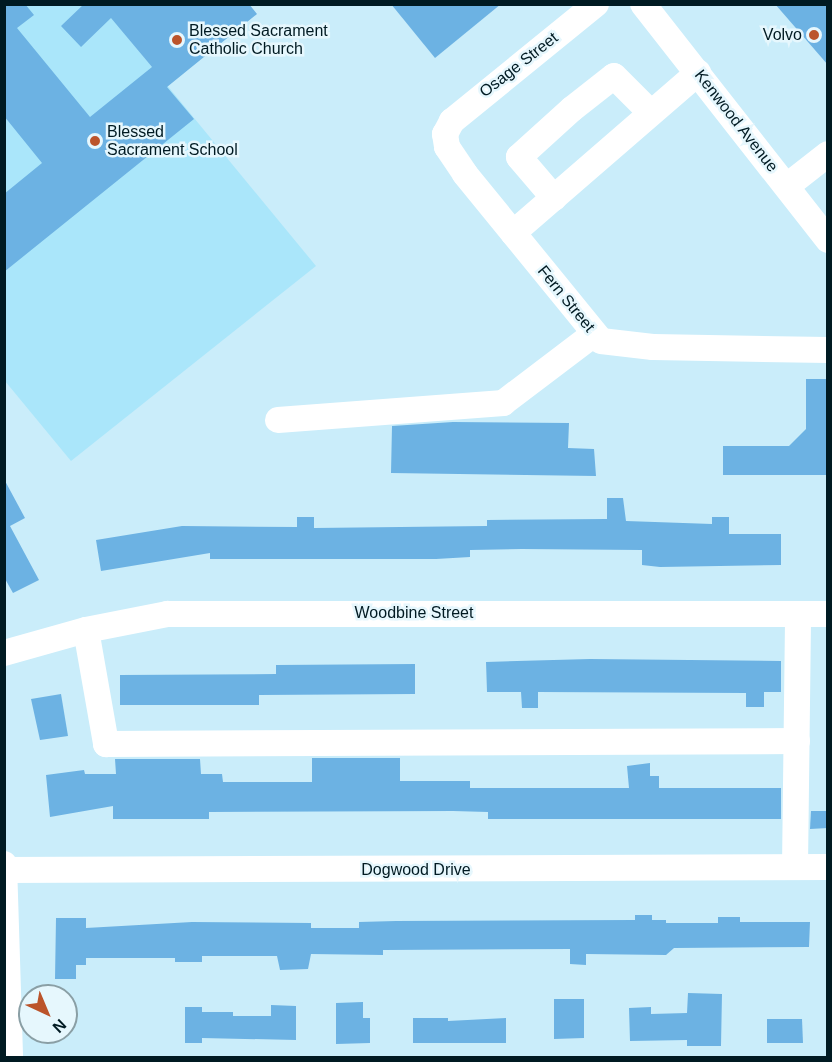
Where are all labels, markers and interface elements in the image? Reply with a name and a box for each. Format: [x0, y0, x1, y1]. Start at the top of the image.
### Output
place label: Blessed Sacrament Catholic Church [189, 21, 328, 59]
place label: Volvo [763, 25, 802, 45]
street label: Osage Street [476, 28, 562, 102]
marker: Volvo [807, 28, 821, 42]
marker: Blessed Sacrament Catholic Church [170, 33, 184, 47]
street label: Kenwood Avenue [690, 66, 782, 176]
place label: Blessed Sacrament School [107, 122, 238, 160]
marker: Blessed Sacrament School [88, 134, 102, 148]
street label: Fern Street [533, 262, 599, 336]
street label: Woodbine Street [355, 603, 473, 623]
street label: Dogwood Drive [361, 860, 471, 880]
north arrow [18, 984, 78, 1044]
text: N [49, 1016, 70, 1036]

